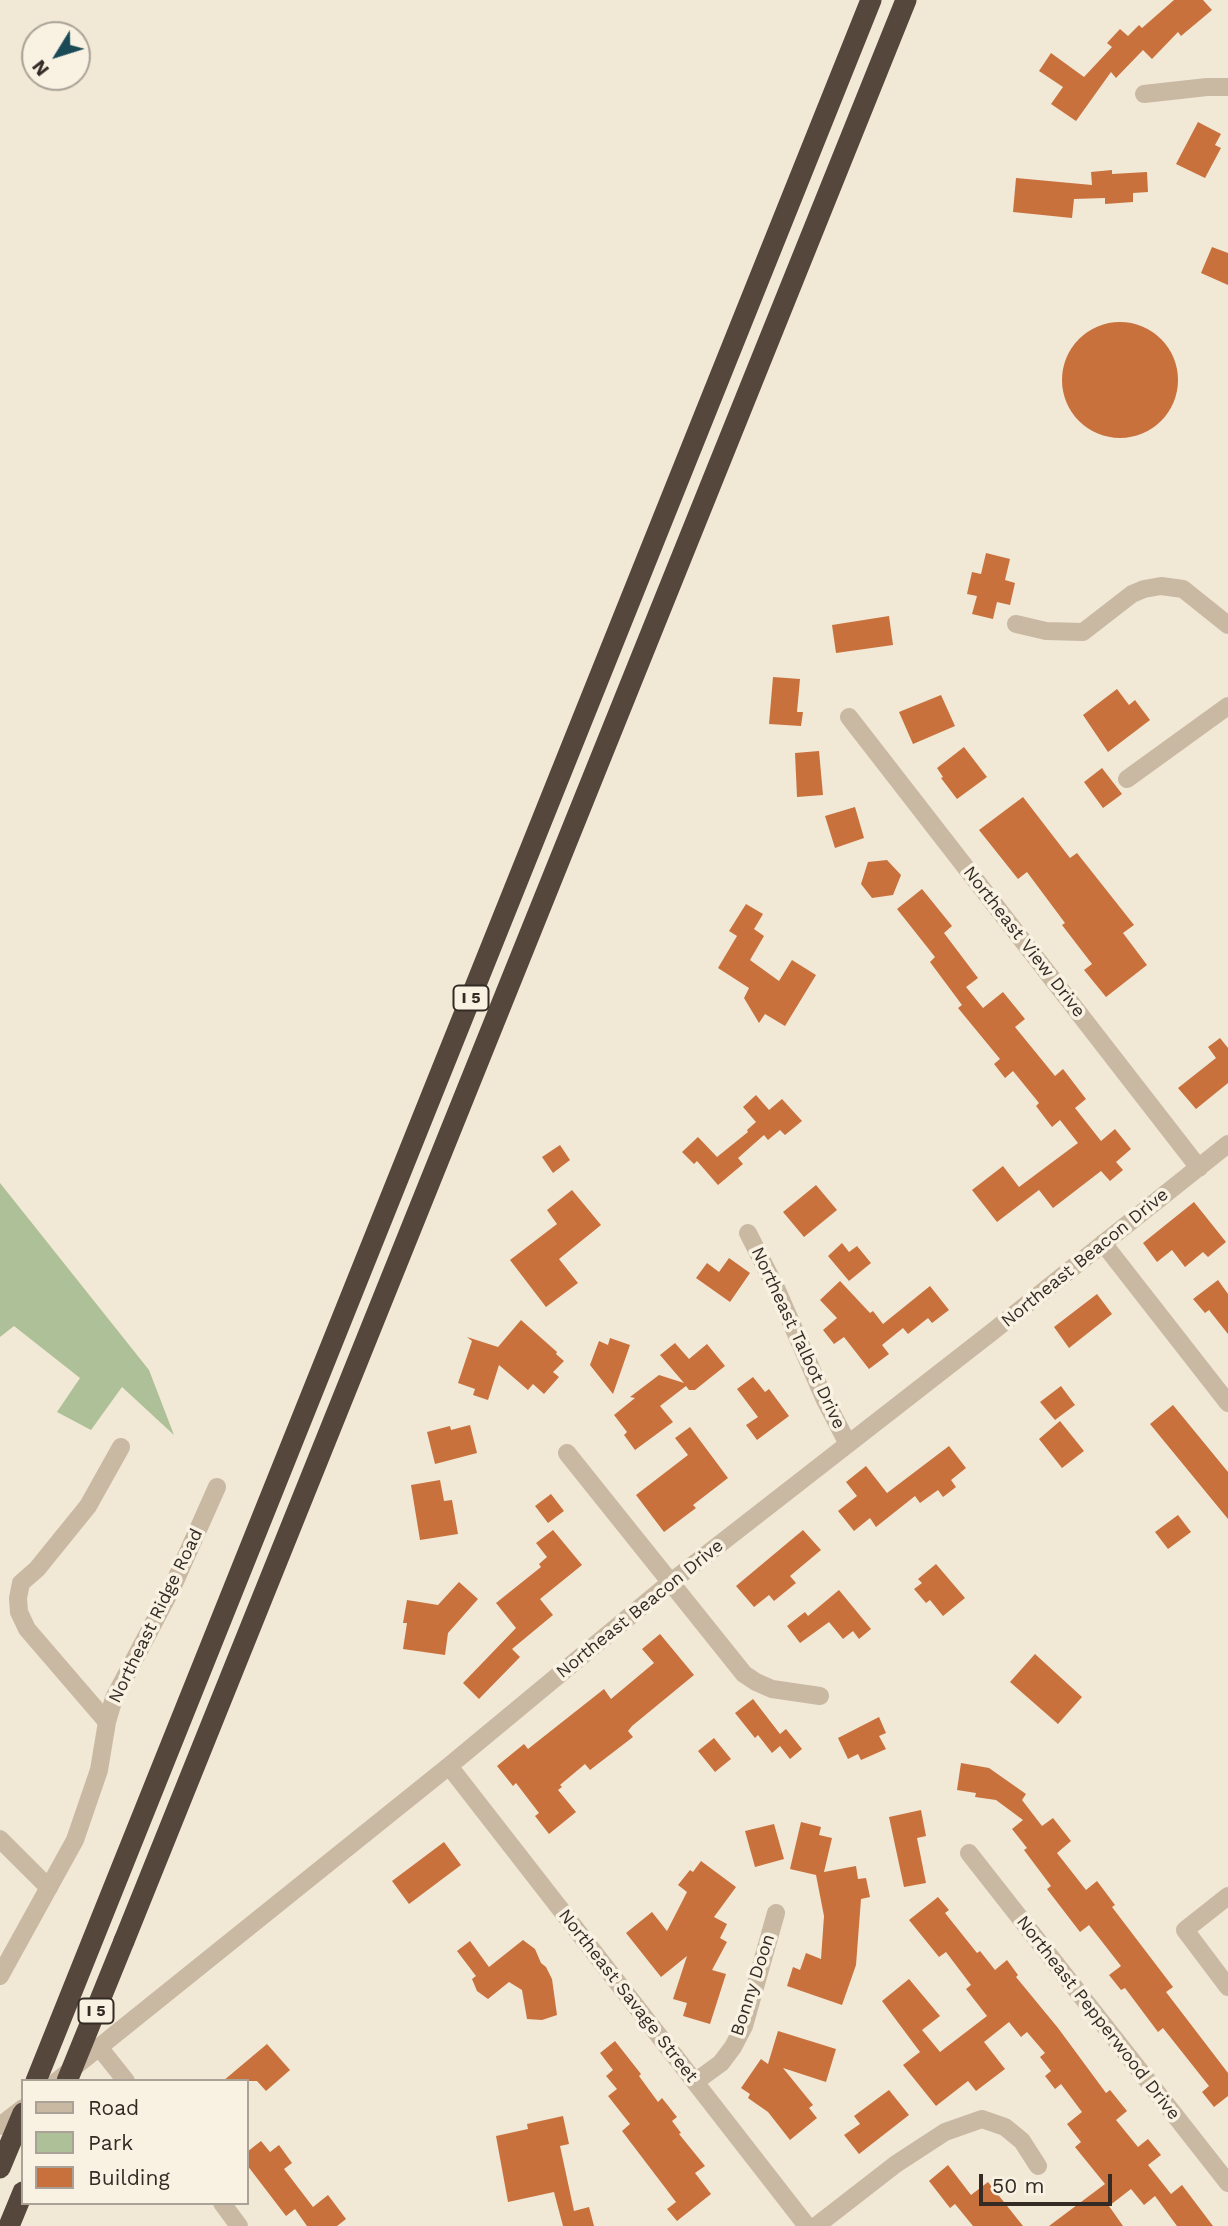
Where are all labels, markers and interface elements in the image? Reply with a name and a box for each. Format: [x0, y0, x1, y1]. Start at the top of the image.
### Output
north arrow [21, 21, 91, 91]
text: N [27, 55, 54, 81]
street label: Northeast View Drive [958, 862, 1090, 1022]
road number: I 5 [454, 986, 489, 1010]
street label: Northeast Beacon Drive [997, 1184, 1173, 1332]
street label: Northeast Talbot Drive [746, 1244, 850, 1432]
street label: Northeast Ridge Road [104, 1525, 208, 1707]
street label: Northeast Beacon Drive [552, 1535, 728, 1683]
street label: Northeast Savage Street [554, 1905, 702, 2087]
street label: Northeast Pepperwood Drive [1012, 1912, 1184, 2124]
street label: Bonny Doon [726, 1931, 780, 2039]
road number: I 5 [78, 1998, 114, 2024]
legend [21, 2079, 248, 2205]
text: Road [88, 2095, 139, 2120]
text: Park [88, 2130, 133, 2155]
scale bar [983, 2160, 1116, 2204]
text: Building [88, 2165, 170, 2190]
text: 50 m [992, 2173, 1044, 2198]

